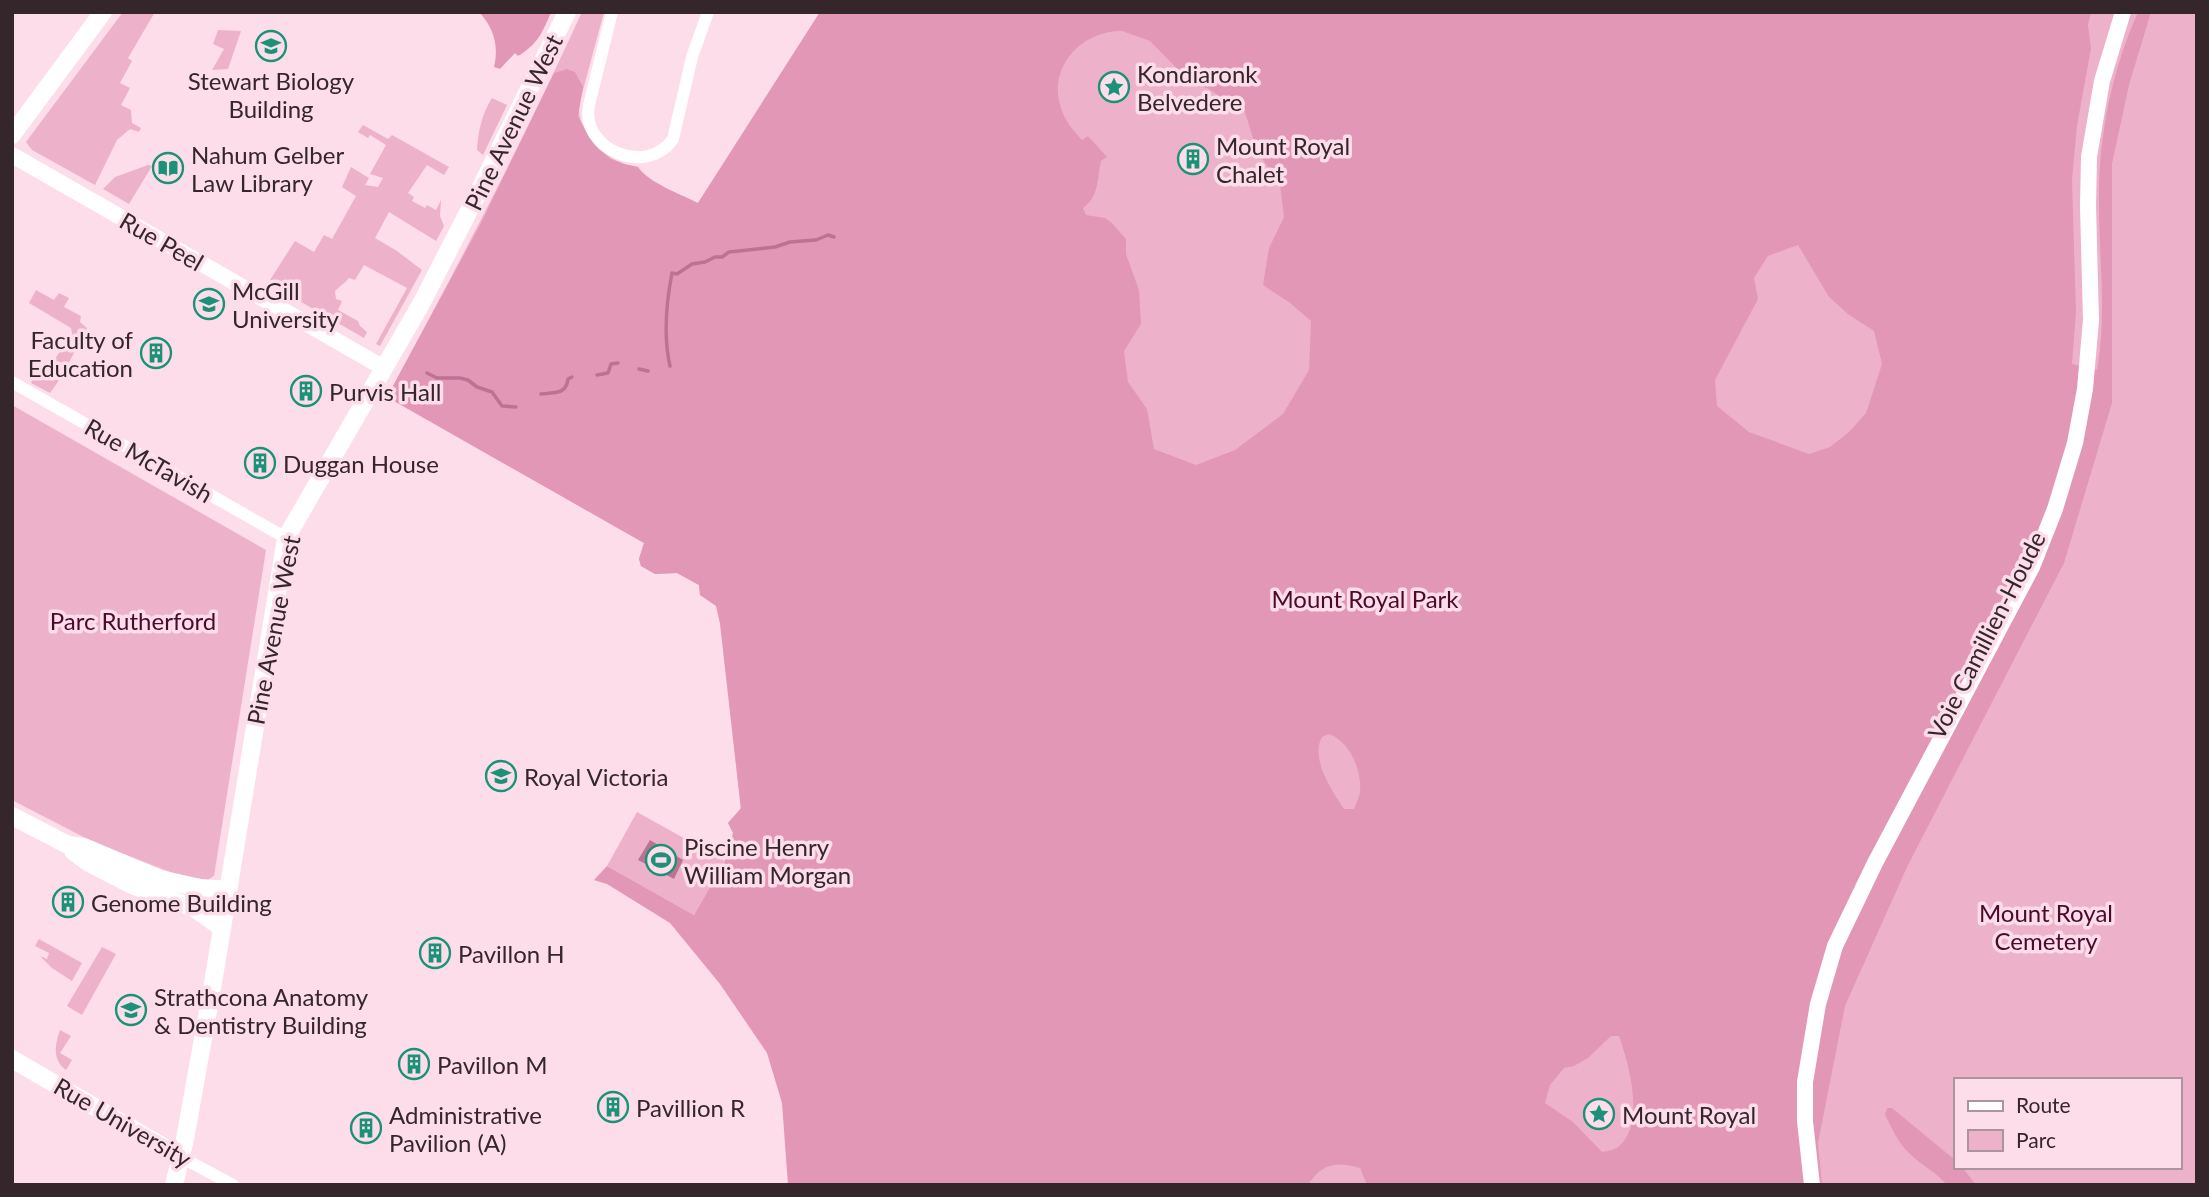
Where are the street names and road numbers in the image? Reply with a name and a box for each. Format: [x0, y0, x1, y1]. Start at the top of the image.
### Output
street label: Pine Avenue West [458, 29, 568, 215]
street label: Rue Peel [115, 206, 209, 276]
street label: Rue McTavish [80, 412, 218, 508]
street label: Voie Camillien-Houde [1921, 526, 2051, 744]
street label: Pine Avenue West [240, 533, 306, 727]
street label: Rue University [49, 1071, 197, 1173]

